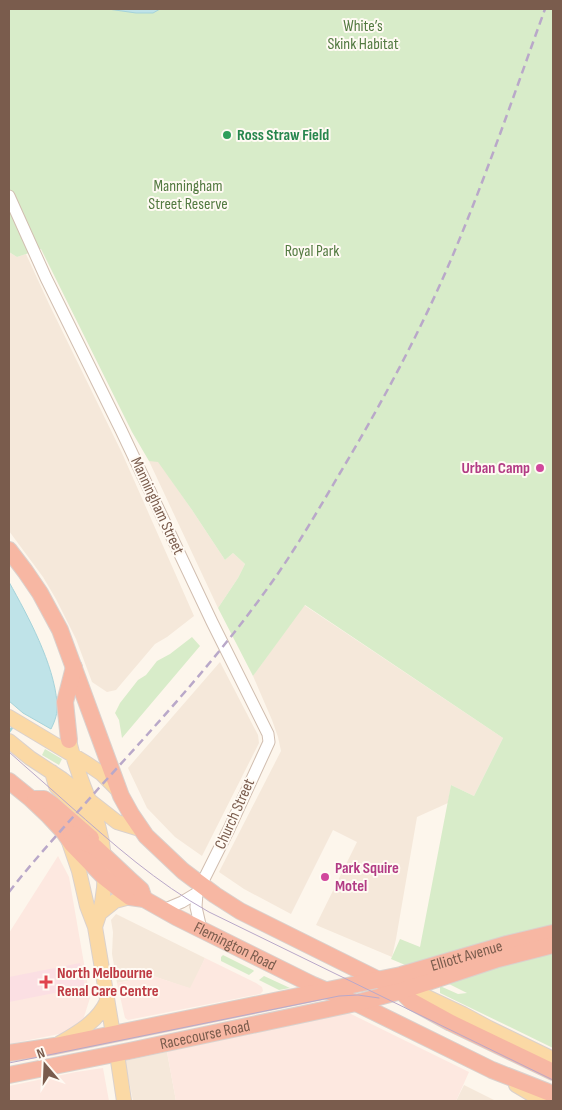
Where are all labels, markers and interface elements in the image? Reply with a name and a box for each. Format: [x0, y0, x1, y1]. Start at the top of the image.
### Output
park label: White’s Skink Habitat [327, 17, 399, 54]
place label: Ross Straw Field [237, 126, 329, 145]
marker: Ross Straw Field [221, 129, 233, 141]
park label: Manningham Street Reserve [148, 177, 228, 214]
park label: Royal Park [285, 242, 339, 261]
street label: Manningham Street [126, 454, 188, 558]
place label: Urban Camp [461, 459, 530, 478]
marker: Urban Camp [534, 462, 546, 474]
street label: Church Street [211, 776, 259, 852]
place label: Park Squire Motel [335, 859, 399, 896]
marker: Park Squire Motel [319, 871, 331, 883]
street label: Flemington Road [191, 918, 279, 975]
street label: Elliott Avenue [428, 936, 505, 975]
place label: North Melbourne Renal Care Centre [57, 964, 159, 1001]
marker: North Melbourne Renal Care Centre [39, 975, 53, 989]
street label: Racecourse Road [158, 1016, 252, 1054]
north arrow [20, 1040, 70, 1090]
text: N [35, 1044, 47, 1062]

